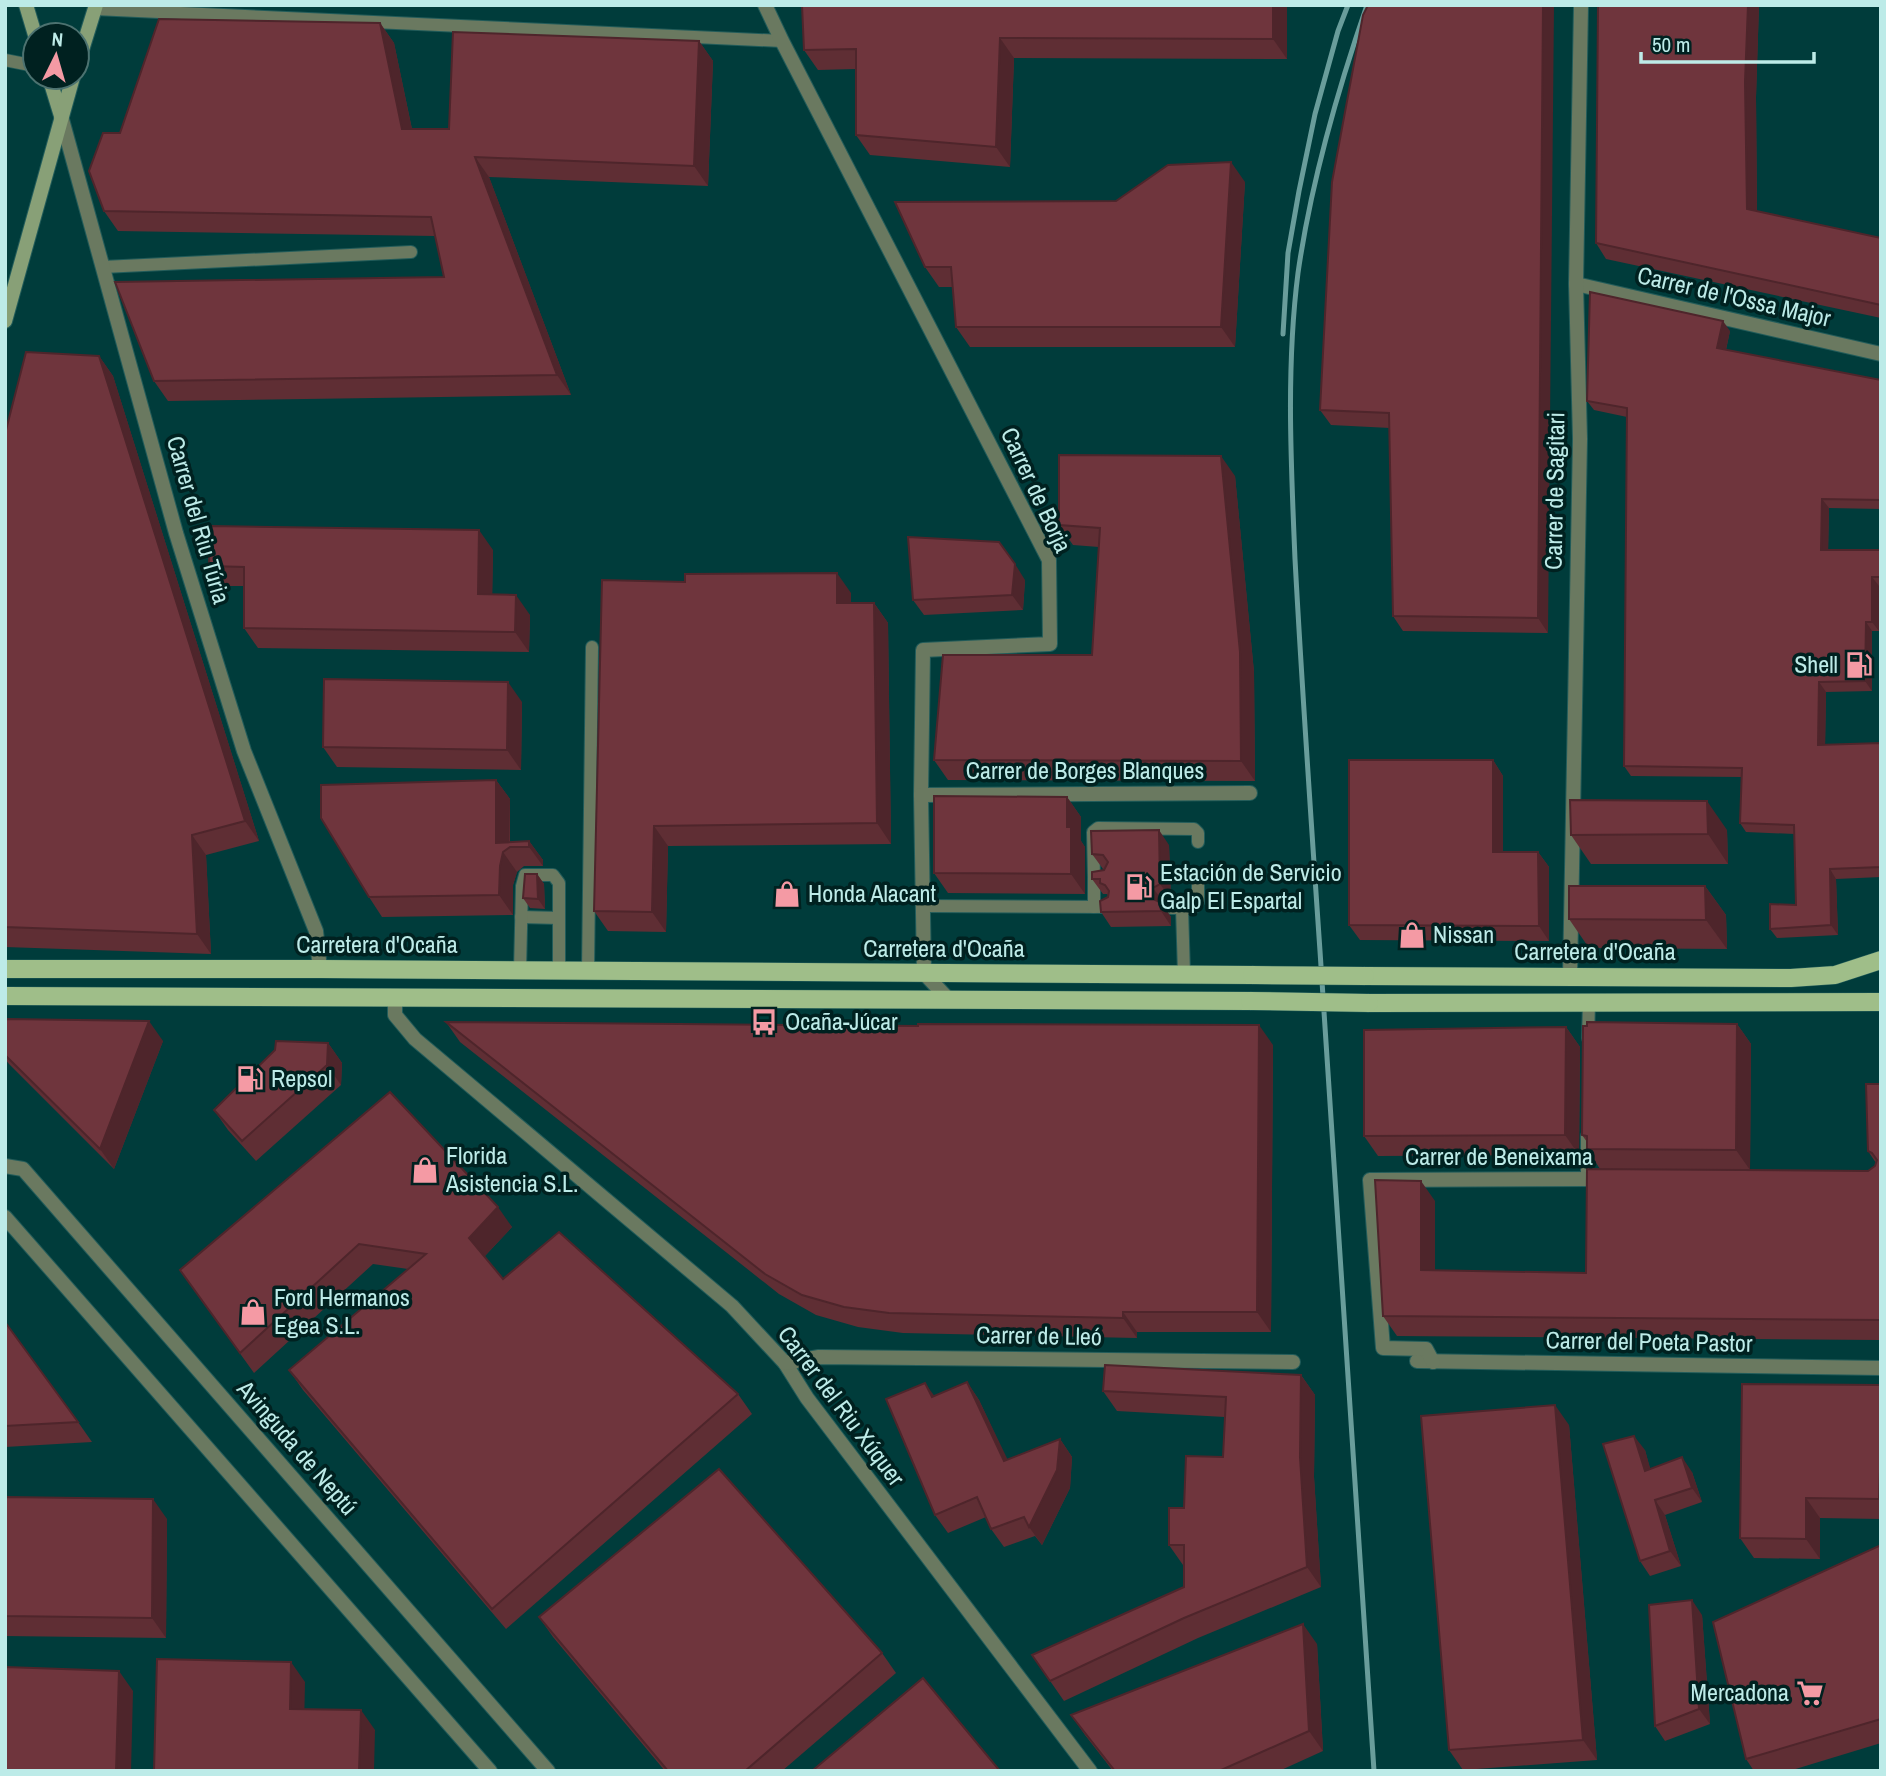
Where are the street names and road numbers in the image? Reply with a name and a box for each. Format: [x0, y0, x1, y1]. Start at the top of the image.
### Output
street label: Carrer de l'Ossa Major [1634, 258, 1834, 334]
street label: Carrer de Sagitari [1537, 412, 1571, 570]
street label: Carrer de Borja [994, 422, 1080, 557]
street label: Carrer del Riu Túria [160, 432, 238, 607]
street label: Carrer de Borges Blanques [966, 754, 1204, 786]
street label: Carretera d'Ocaña [296, 928, 458, 960]
street label: Carretera d'Ocaña [863, 932, 1025, 964]
street label: Carretera d'Ocaña [1514, 935, 1676, 967]
street label: Carrer de Beneixama [1405, 1140, 1593, 1172]
street label: Carrer de Lleó [976, 1318, 1102, 1352]
street label: Carrer del Riu Xúquer [771, 1319, 913, 1492]
street label: Carrer del Poeta Pastor [1545, 1323, 1753, 1359]
street label: Avinguda de Neptú [230, 1373, 365, 1521]

